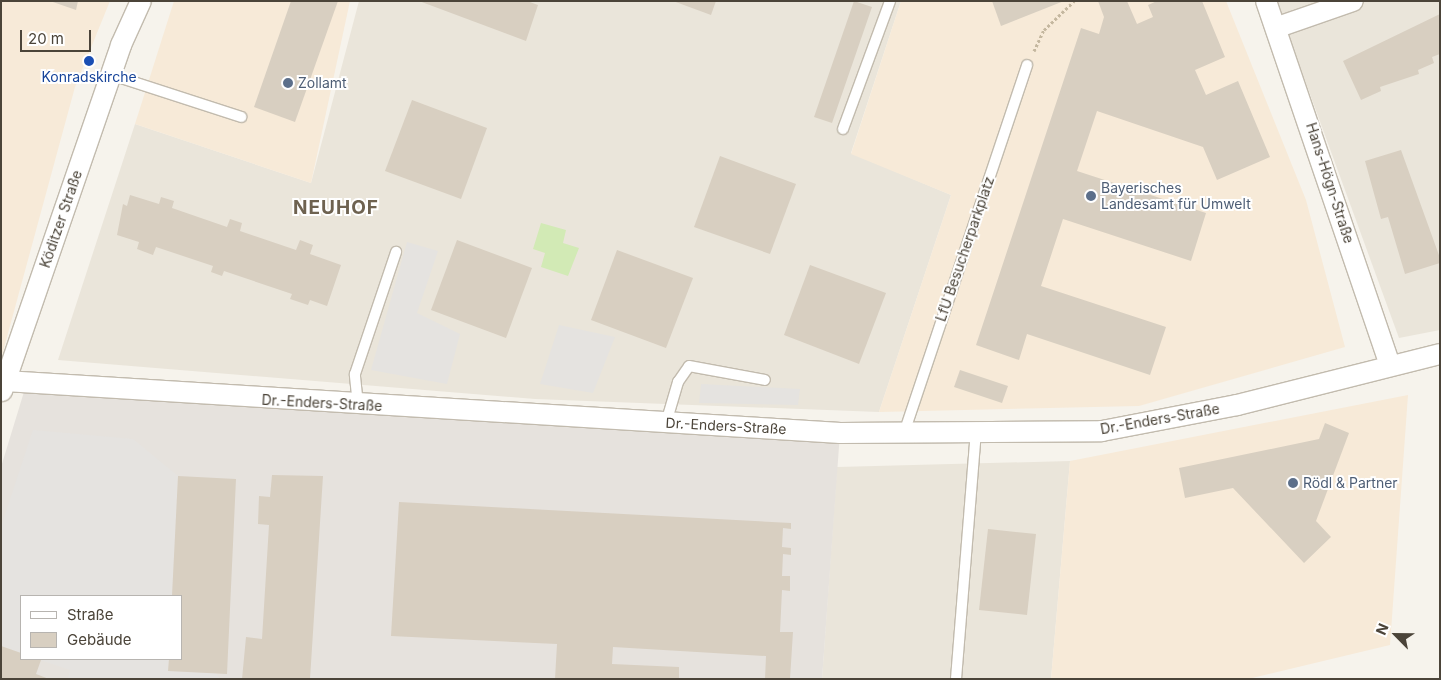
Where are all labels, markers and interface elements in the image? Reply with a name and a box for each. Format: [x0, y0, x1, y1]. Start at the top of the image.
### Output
scale bar [22, 20, 94, 52]
text: 20 m [28, 29, 64, 48]
marker: Konradskirche [83, 55, 95, 67]
place label: Konradskirche [41, 69, 137, 85]
place label: Zollamt [298, 75, 347, 91]
marker: Zollamt [282, 77, 294, 89]
street label: Hans-Högn-Straße [1303, 121, 1357, 245]
street label: Köditzer Straße [36, 168, 86, 270]
street label: LfU Besucherparkplatz [932, 174, 998, 324]
place label: Bayerisches Landesamt für Umwelt [1101, 180, 1251, 212]
marker: Bayerisches Landesamt für Umwelt [1085, 190, 1097, 202]
district label: NEUHOF [292, 197, 380, 219]
street label: Dr.-Enders-Straße [261, 391, 383, 415]
street label: Dr.-Enders-Straße [1099, 400, 1221, 438]
street label: Dr.-Enders-Straße [665, 414, 787, 438]
place label: Rödl & Partner [1303, 475, 1398, 491]
marker: Rödl & Partner [1287, 477, 1299, 489]
legend [20, 595, 182, 660]
text: Straße [67, 605, 114, 624]
north arrow [1371, 610, 1421, 660]
text: N [1372, 621, 1392, 637]
text: Gebäude [67, 630, 132, 649]

